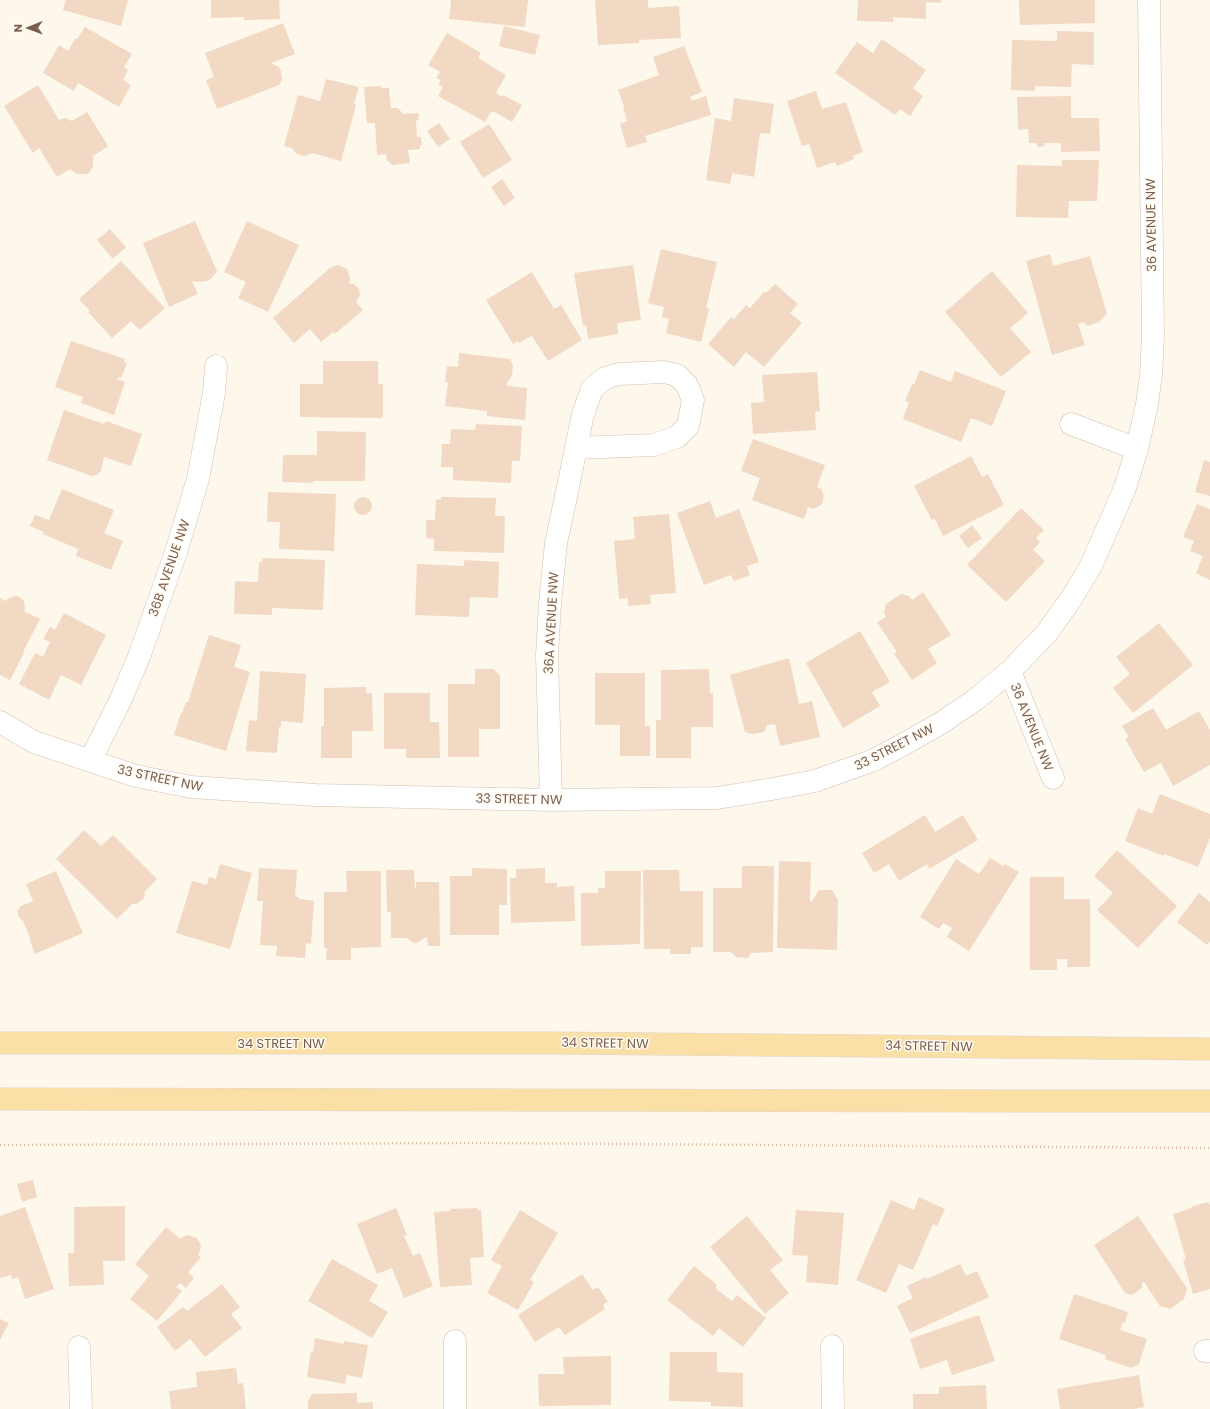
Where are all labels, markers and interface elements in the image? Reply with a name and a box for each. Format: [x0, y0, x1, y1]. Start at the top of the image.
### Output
north arrow [8, 8, 48, 48]
text: N [10, 24, 26, 32]
street label: 36 AVENUE NW [1141, 178, 1161, 272]
street label: 36B AVENUE NW [144, 517, 195, 619]
street label: 36A AVENUE NW [539, 571, 563, 675]
street label: 36 AVENUE NW [1006, 680, 1058, 774]
street label: 33 STREET NW [851, 719, 937, 775]
street label: 33 STREET NW [115, 760, 205, 796]
street label: 33 STREET NW [475, 789, 563, 809]
street label: 34 STREET NW [561, 1033, 649, 1053]
street label: 34 STREET NW [237, 1034, 325, 1053]
street label: 34 STREET NW [885, 1036, 973, 1056]

